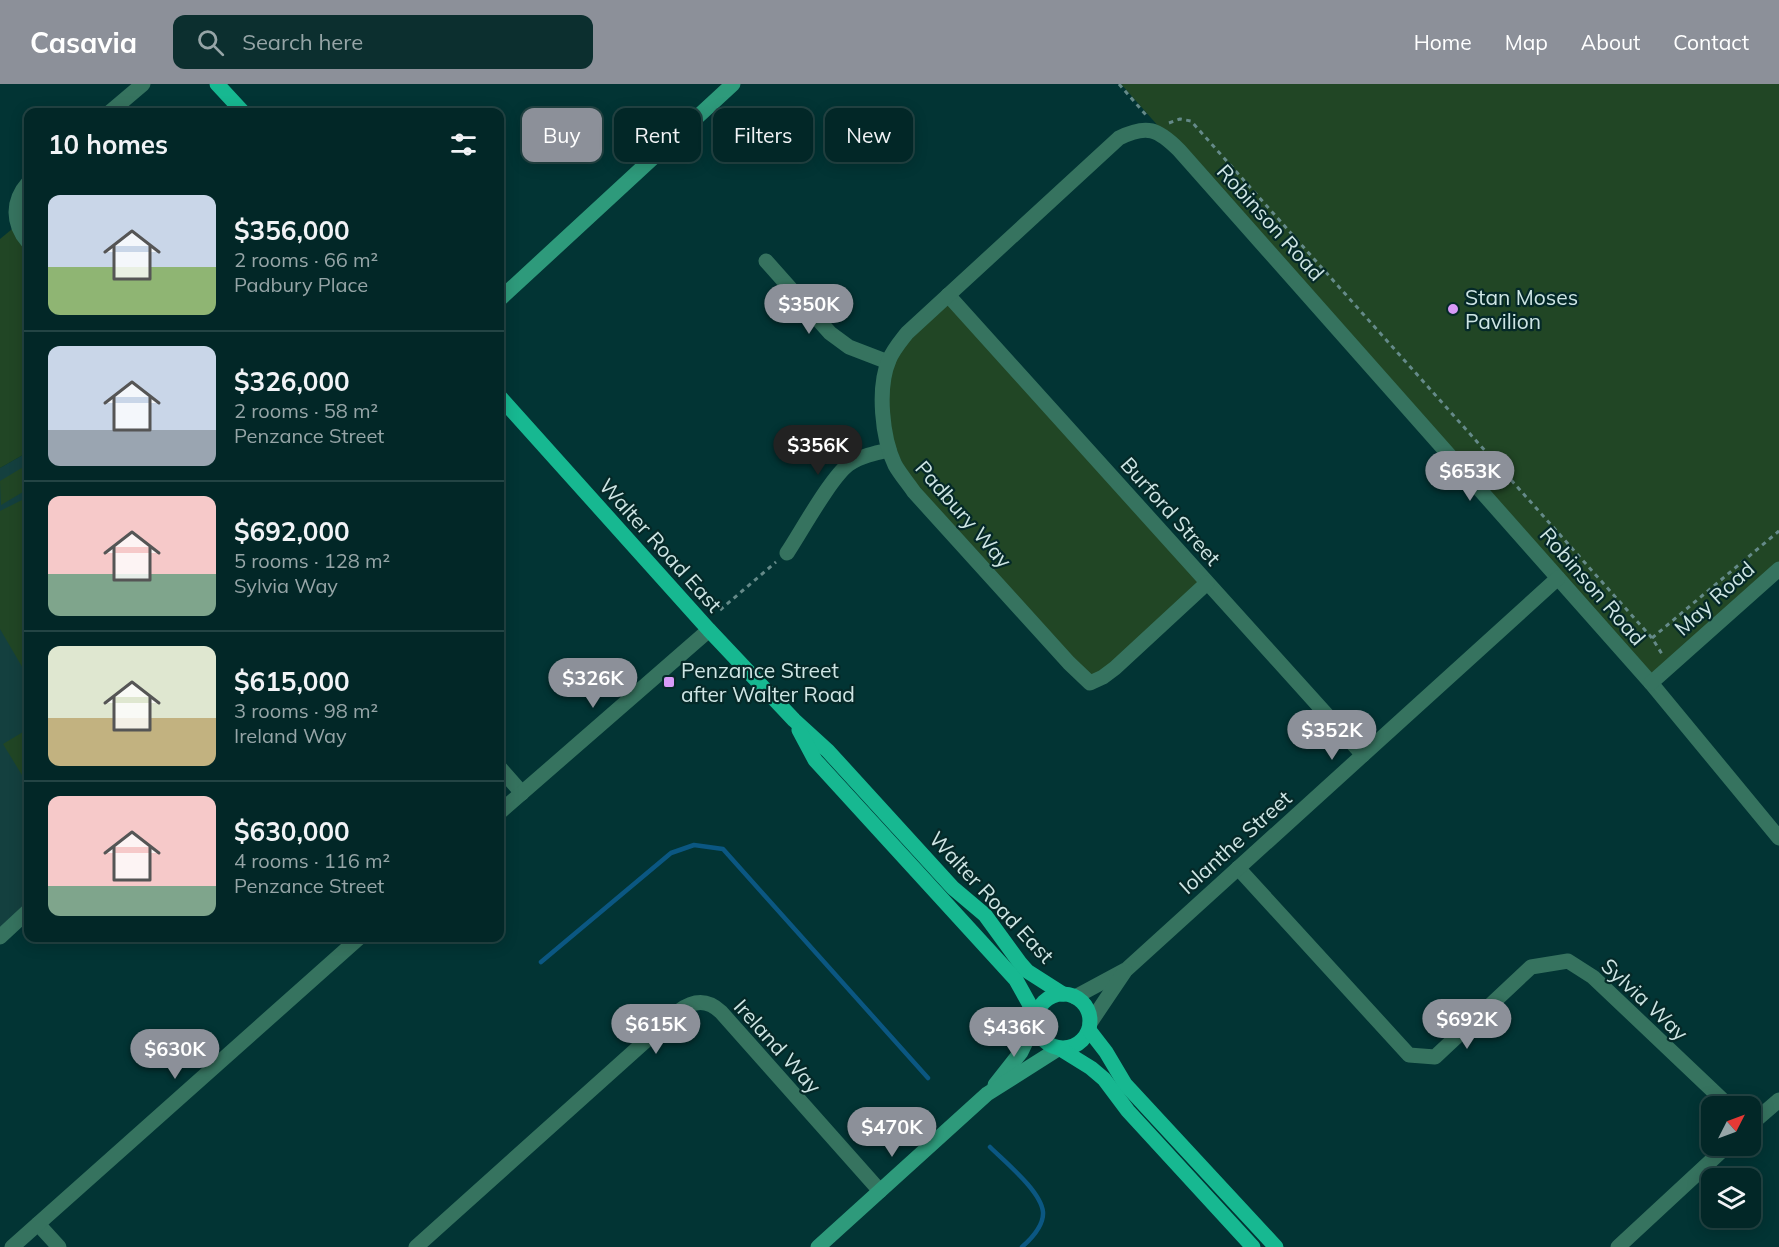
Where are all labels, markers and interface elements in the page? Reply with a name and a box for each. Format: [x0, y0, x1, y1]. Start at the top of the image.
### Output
search box [173, 15, 593, 69]
text: Casavia [30, 25, 137, 60]
icon: search [194, 26, 227, 59]
text: Search here [242, 28, 363, 56]
text: Home [1414, 29, 1472, 55]
text: Map [1505, 29, 1548, 55]
text: About [1581, 29, 1640, 55]
text: Contact [1673, 29, 1749, 55]
chip: Buy [522, 108, 602, 162]
chip: Rent [614, 108, 701, 162]
chip: Filters [713, 108, 813, 162]
chip: New [825, 108, 913, 162]
text: 10 homes [48, 128, 168, 161]
icon: filters [447, 128, 480, 161]
street label: Robinson Road [1212, 158, 1330, 286]
text: $356,000 [234, 214, 350, 247]
icon: home [96, 219, 168, 291]
text: 2 rooms · 66 m² [234, 247, 378, 272]
text: Padbury Place [234, 272, 368, 297]
pin: $350K [767, 284, 851, 335]
place label: Stan Moses Pavilion [1465, 284, 1578, 334]
text: $350K [778, 291, 840, 316]
marker: Stan Moses Pavilion [1446, 302, 1460, 316]
text: $326,000 [234, 365, 350, 398]
icon: home [96, 370, 168, 442]
text: 2 rooms · 58 m² [234, 398, 378, 423]
text: Penzance Street [234, 423, 384, 448]
pin: $356K [776, 425, 860, 476]
text: $356K [787, 432, 849, 457]
street label: Burford Street [1115, 451, 1227, 571]
pin: $653K [1428, 451, 1512, 502]
street label: Padbury Way [910, 455, 1018, 573]
text: $653K [1439, 458, 1501, 483]
street label: Walter Road East [594, 473, 728, 617]
text: $692,000 [234, 515, 350, 548]
icon: home [96, 520, 168, 592]
street label: Robinson Road [1535, 522, 1651, 650]
text: 5 rooms · 128 m² [234, 548, 390, 573]
street label: May Road [1669, 555, 1759, 641]
text: Sylvia Way [234, 573, 338, 598]
place label: Penzance Street after Walter Road [681, 657, 855, 707]
pin: $326K [551, 658, 635, 709]
text: $615,000 [234, 665, 350, 698]
text: $326K [562, 665, 624, 690]
icon: home [96, 670, 168, 742]
marker: Penzance Street after Walter Road [662, 675, 676, 689]
text: 3 rooms · 98 m² [234, 698, 378, 723]
pin: $352K [1290, 710, 1374, 761]
text: $352K [1301, 717, 1363, 742]
text: Ireland Way [234, 723, 347, 748]
street label: Iolanthe Street [1174, 785, 1296, 899]
text: $630,000 [234, 815, 350, 848]
icon: home [96, 820, 168, 892]
street label: Walter Road East [924, 826, 1060, 968]
text: 4 rooms · 116 m² [234, 848, 390, 873]
text: Penzance Street [234, 873, 384, 898]
street label: Sylvia Way [1596, 952, 1694, 1046]
street label: Ireland Way [729, 993, 827, 1099]
pin: $692K [1425, 999, 1509, 1050]
pin: $615K [614, 1004, 698, 1055]
text: $692K [1436, 1006, 1498, 1031]
pin: $436K [972, 1007, 1056, 1058]
text: $615K [625, 1011, 687, 1036]
text: $436K [983, 1014, 1045, 1039]
pin: $630K [133, 1029, 217, 1080]
text: $630K [144, 1036, 206, 1061]
north arrow [1701, 1096, 1761, 1156]
map controls [1701, 1096, 1761, 1228]
pin: $470K [850, 1107, 934, 1158]
text: $470K [861, 1114, 923, 1139]
button: layers [1701, 1168, 1761, 1228]

